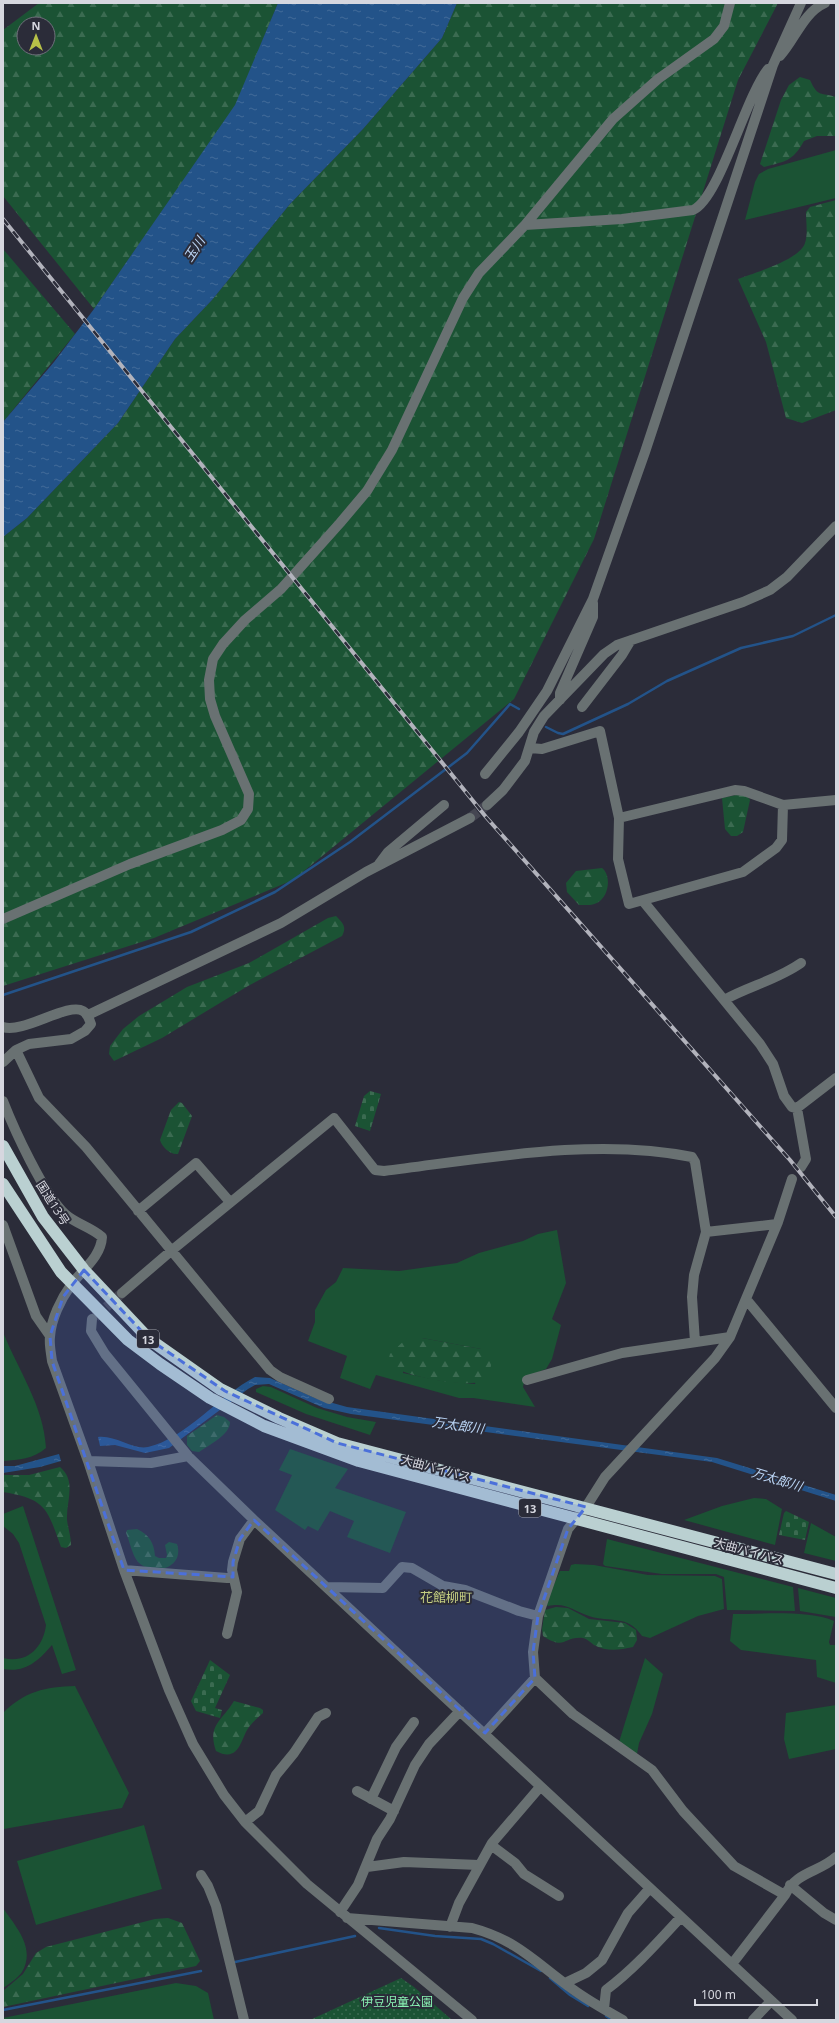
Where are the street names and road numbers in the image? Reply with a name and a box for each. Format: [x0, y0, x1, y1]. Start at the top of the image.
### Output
street label: 国道13号 [32, 1178, 74, 1228]
road number: 13 [137, 1330, 159, 1348]
street label: 大曲バイパス [399, 1451, 473, 1485]
road number: 13 [519, 1499, 541, 1517]
street label: 大曲バイパス [712, 1534, 786, 1568]

